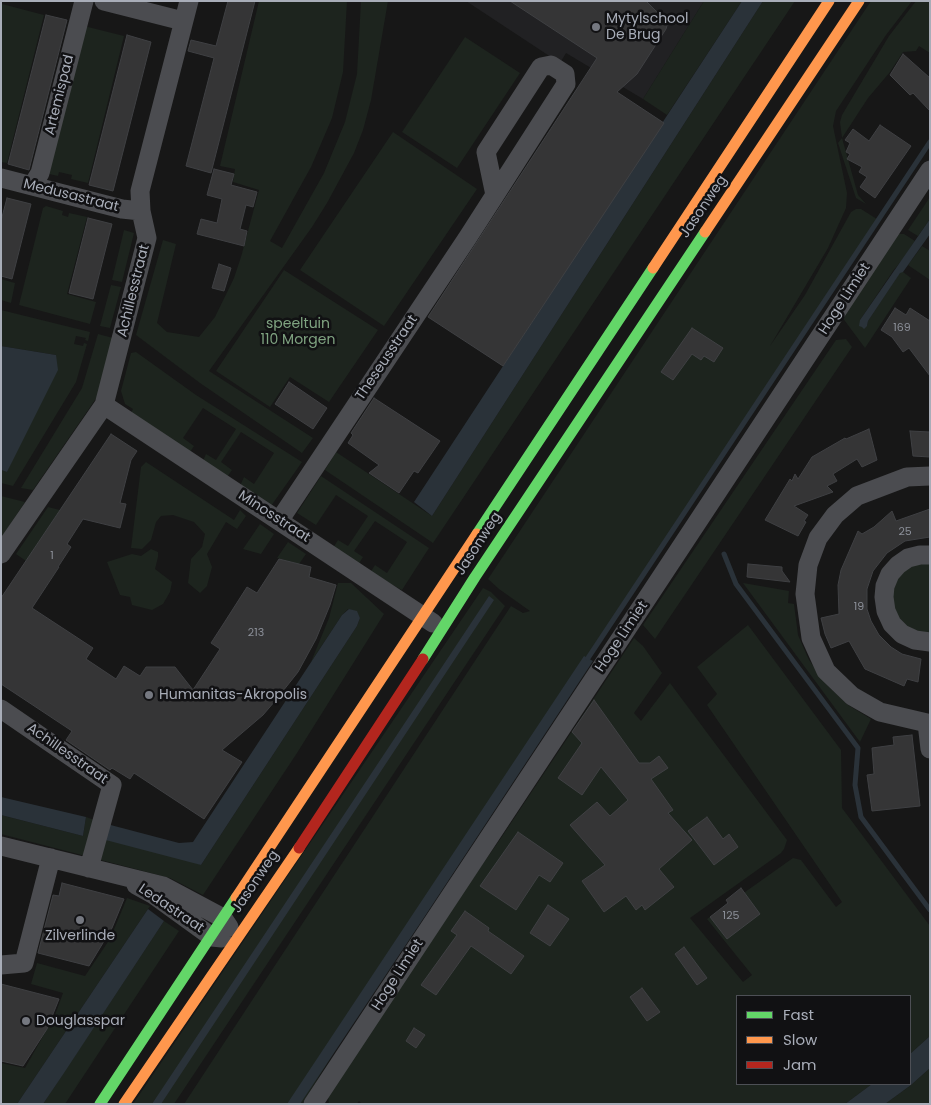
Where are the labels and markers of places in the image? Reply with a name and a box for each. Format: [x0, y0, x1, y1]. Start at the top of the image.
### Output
place label: Mytylschool De Brug [606, 11, 688, 44]
marker: Mytylschool De Brug [590, 21, 602, 33]
place label: Humanitas-Akropolis [159, 687, 307, 703]
marker: Humanitas-Akropolis [143, 689, 155, 701]
marker: Zilverlinde [74, 914, 86, 926]
place label: Zilverlinde [45, 928, 115, 944]
place label: Douglasspar [36, 1013, 125, 1029]
marker: Douglasspar [20, 1015, 32, 1027]

